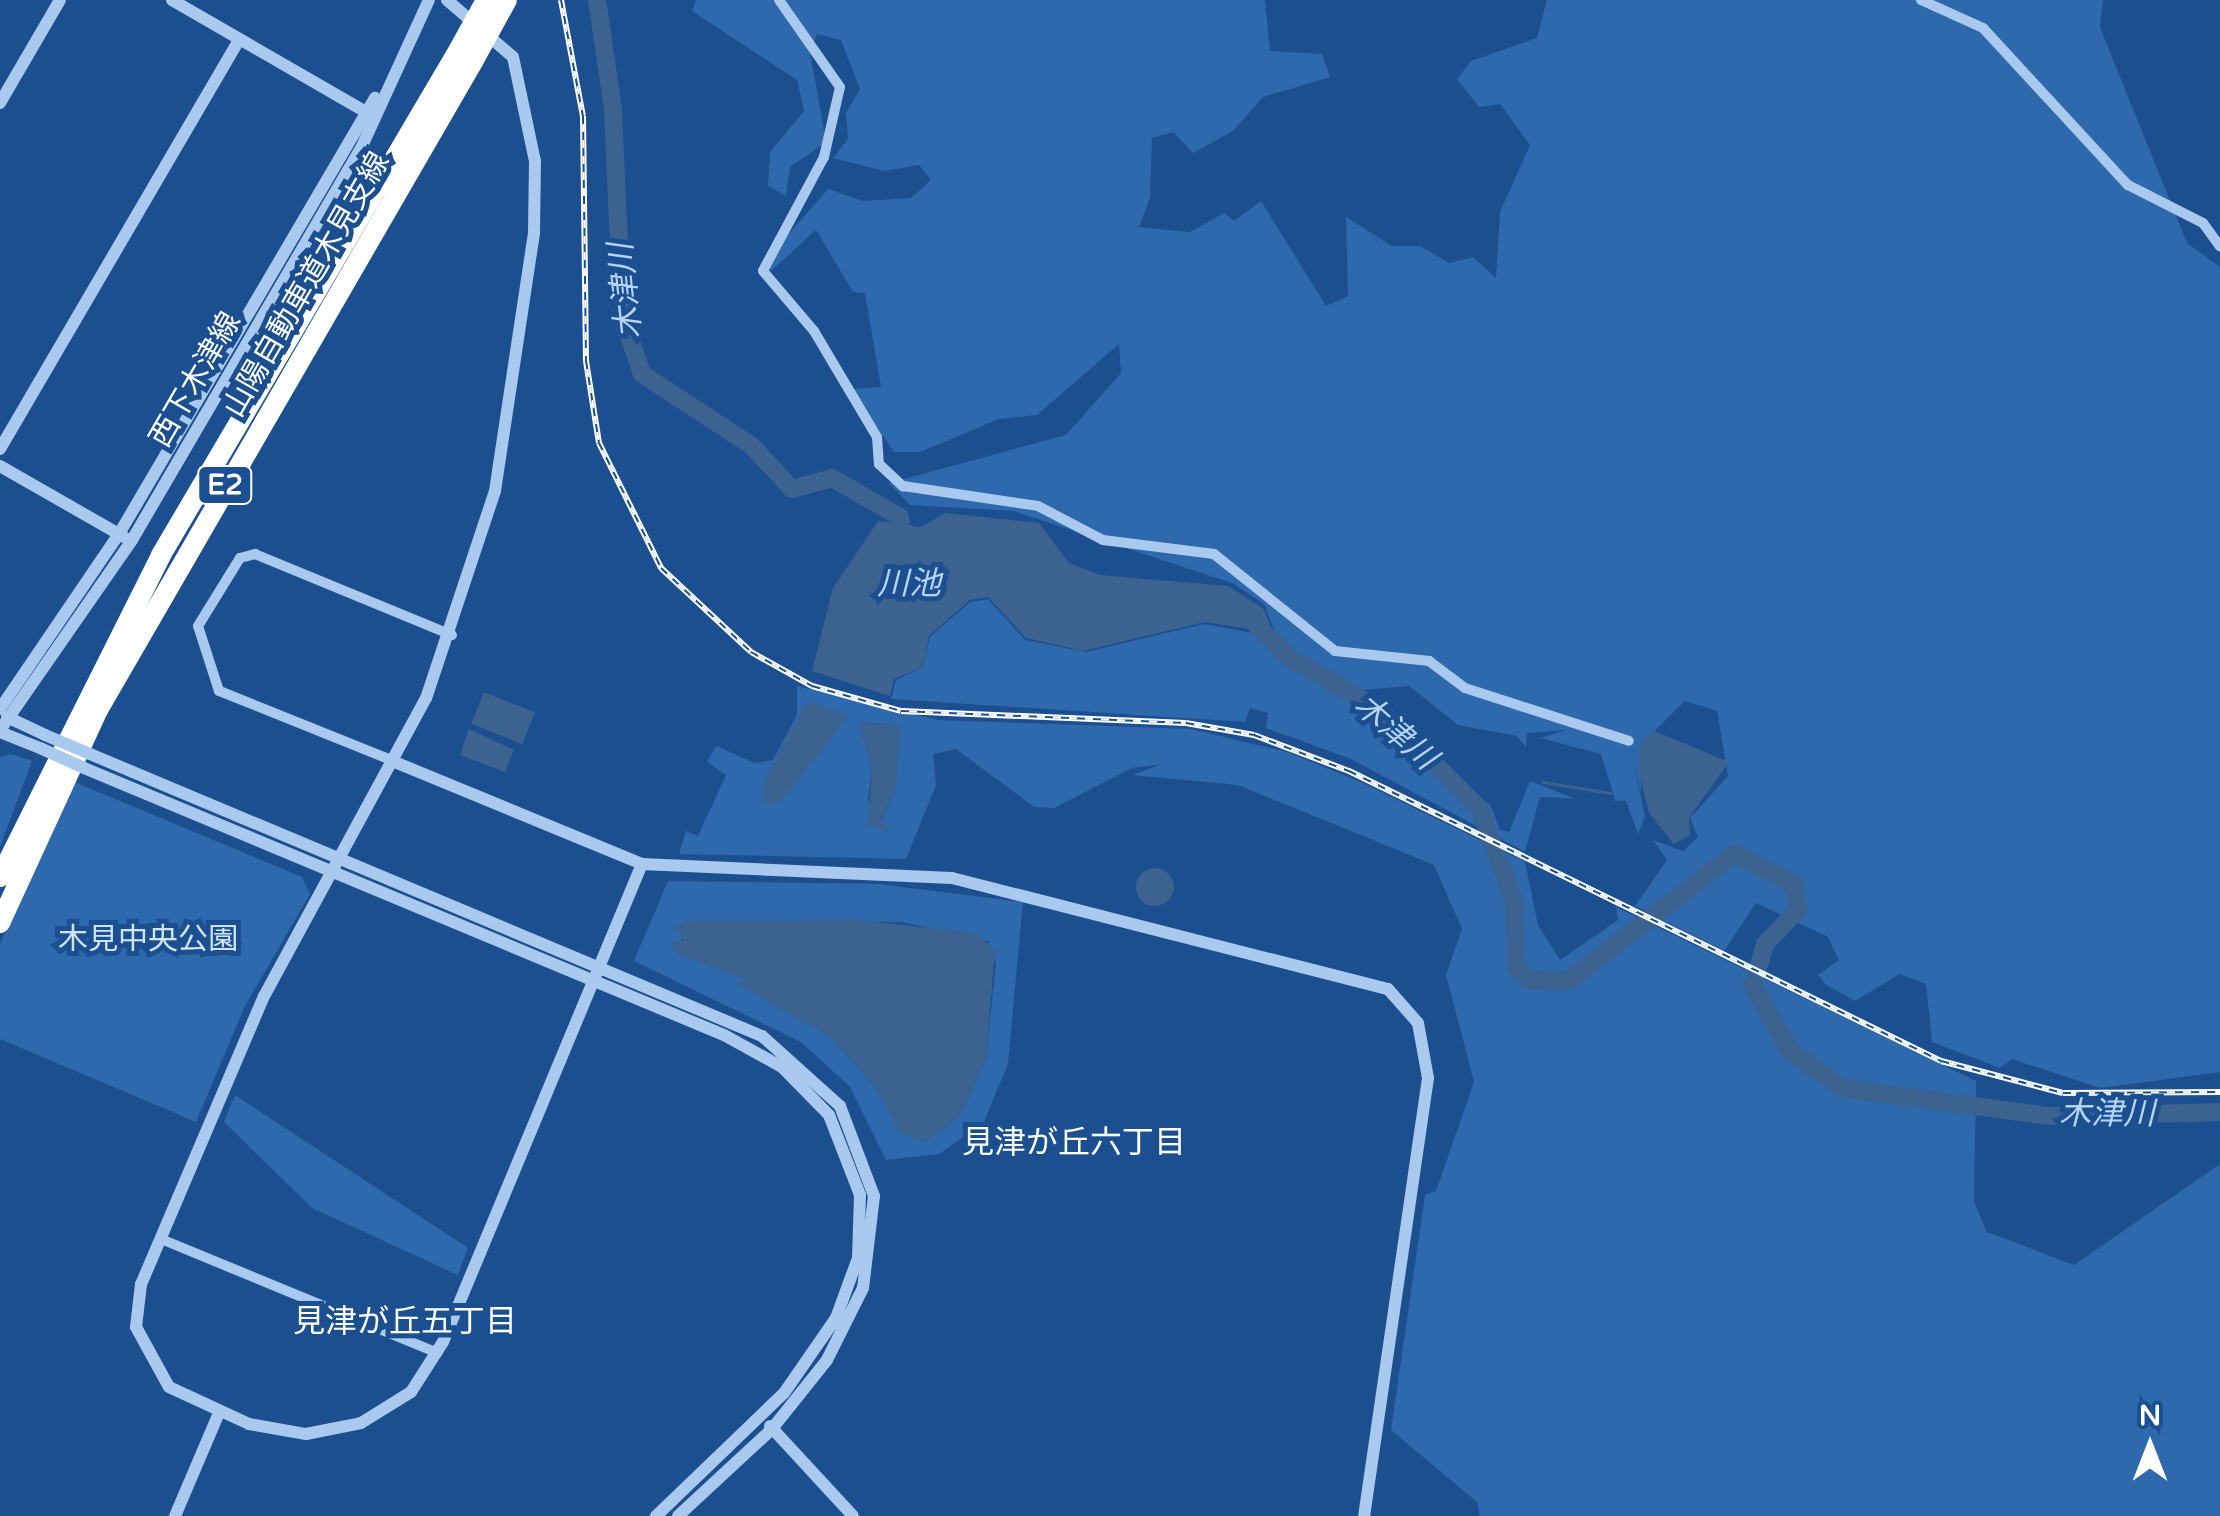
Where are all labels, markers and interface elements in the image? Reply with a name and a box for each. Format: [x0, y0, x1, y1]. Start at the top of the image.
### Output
street label: 山陽自動車道木見支線 [216, 146, 398, 424]
water label: 木津川 [602, 241, 650, 341]
street label: 西下木津線 [143, 306, 249, 454]
road number: E2 [195, 462, 255, 508]
water label: 川池 [877, 565, 941, 603]
water label: 木津川 [1346, 686, 1444, 778]
park label: 木見中央公園 [58, 922, 238, 958]
water label: 木津川 [2059, 1095, 2155, 1133]
district label: 見津が丘六丁目 [962, 1124, 1186, 1162]
district label: 見津が丘五丁目 [293, 1303, 517, 1341]
north arrow [2100, 1396, 2200, 1496]
text: N [2139, 1399, 2161, 1433]

